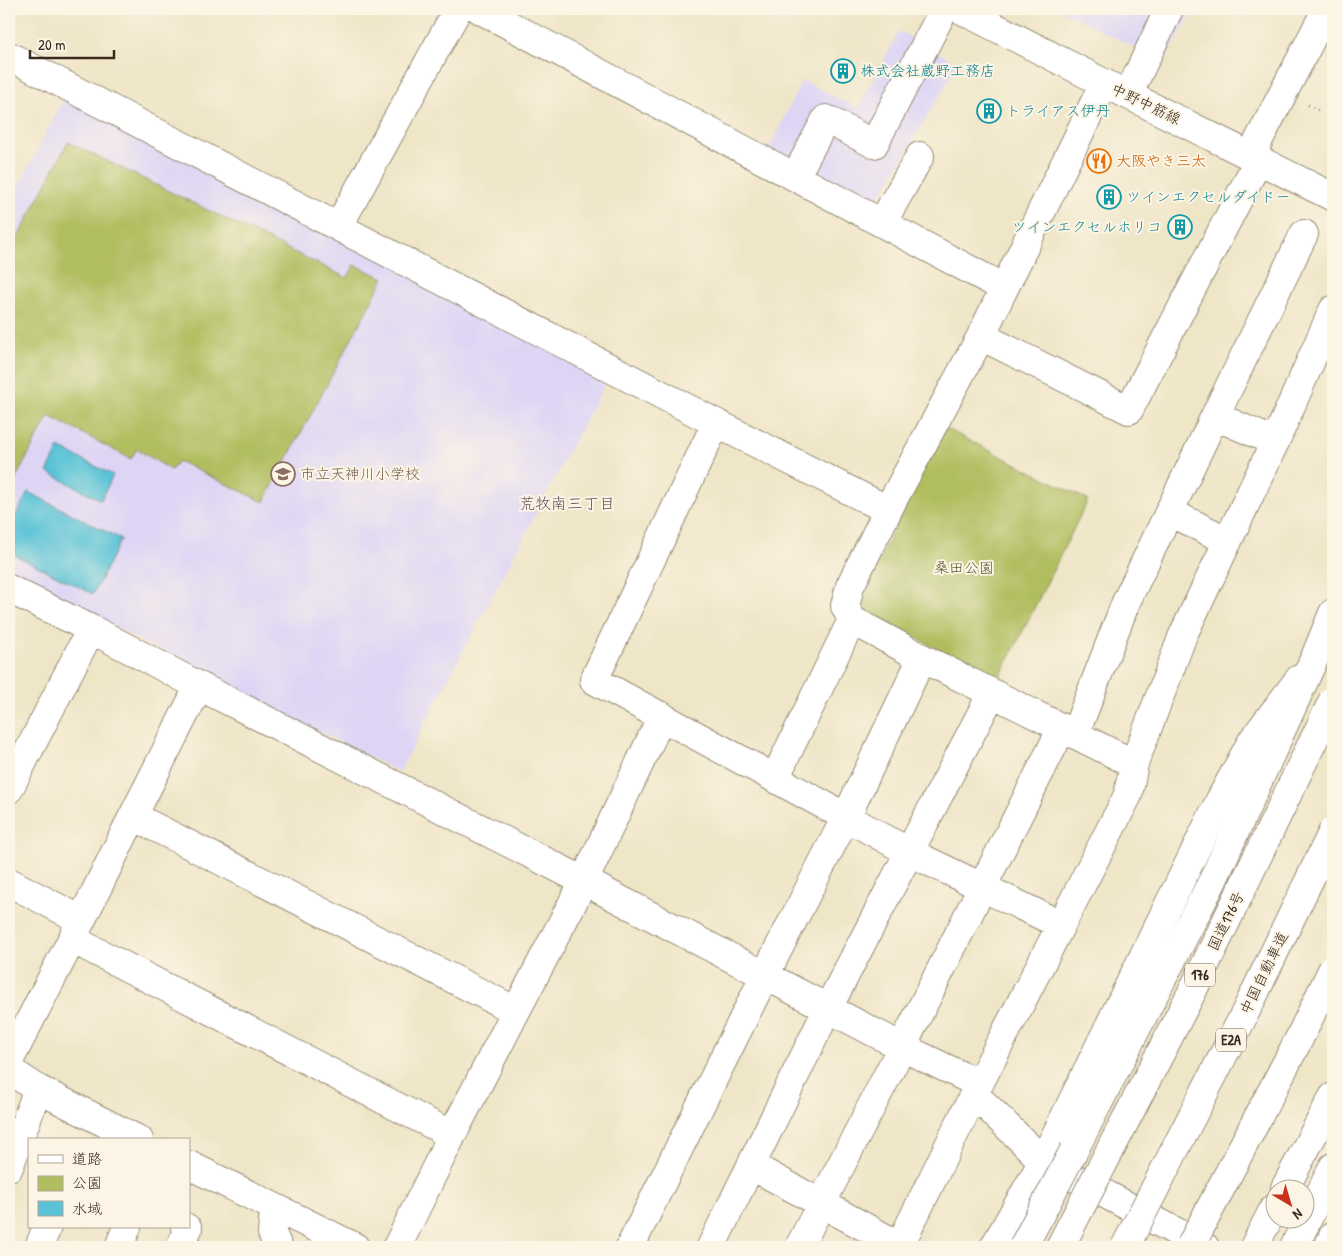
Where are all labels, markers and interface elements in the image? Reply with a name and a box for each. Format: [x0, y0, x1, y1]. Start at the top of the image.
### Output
scale bar [30, 28, 114, 60]
text: 20 m [38, 34, 65, 55]
building icon: 株式会社蔵野工務店 [830, 58, 856, 84]
place label: 株式会社蔵野工務店 [860, 60, 995, 81]
street label: 中野中筋線 [1108, 78, 1185, 129]
building icon: トライアス伊丹 [976, 98, 1002, 124]
place label: トライアス伊丹 [1006, 100, 1110, 121]
restaurant icon: 大阪やき三太 [1086, 148, 1112, 174]
place label: 大阪やき三太 [1116, 150, 1206, 171]
building icon: ツインエクセルダイドー [1096, 184, 1122, 210]
place label: ツインエクセルダイドー [1126, 186, 1290, 207]
building icon: ツインエクセルホリコ [1167, 214, 1193, 240]
place label: ツインエクセルホリコ [1011, 216, 1162, 237]
school or university icon: 市立天神川小学校 [270, 461, 296, 487]
place label: 市立天神川小学校 [300, 463, 420, 484]
district label: 荒牧南三丁目 [519, 492, 615, 514]
park label: 桑田公園 [934, 557, 994, 578]
street label: 国道176号 [1202, 887, 1249, 954]
street label: 中国自動車道 [1234, 928, 1293, 1018]
road number: 176 [1185, 964, 1215, 986]
road number: E2A [1216, 1028, 1246, 1052]
legend [28, 1138, 190, 1228]
text: 道路 [72, 1148, 102, 1169]
text: 公園 [72, 1172, 102, 1193]
north arrow [1264, 1178, 1314, 1228]
text: 水域 [72, 1198, 102, 1219]
text: N [1289, 1205, 1307, 1225]

